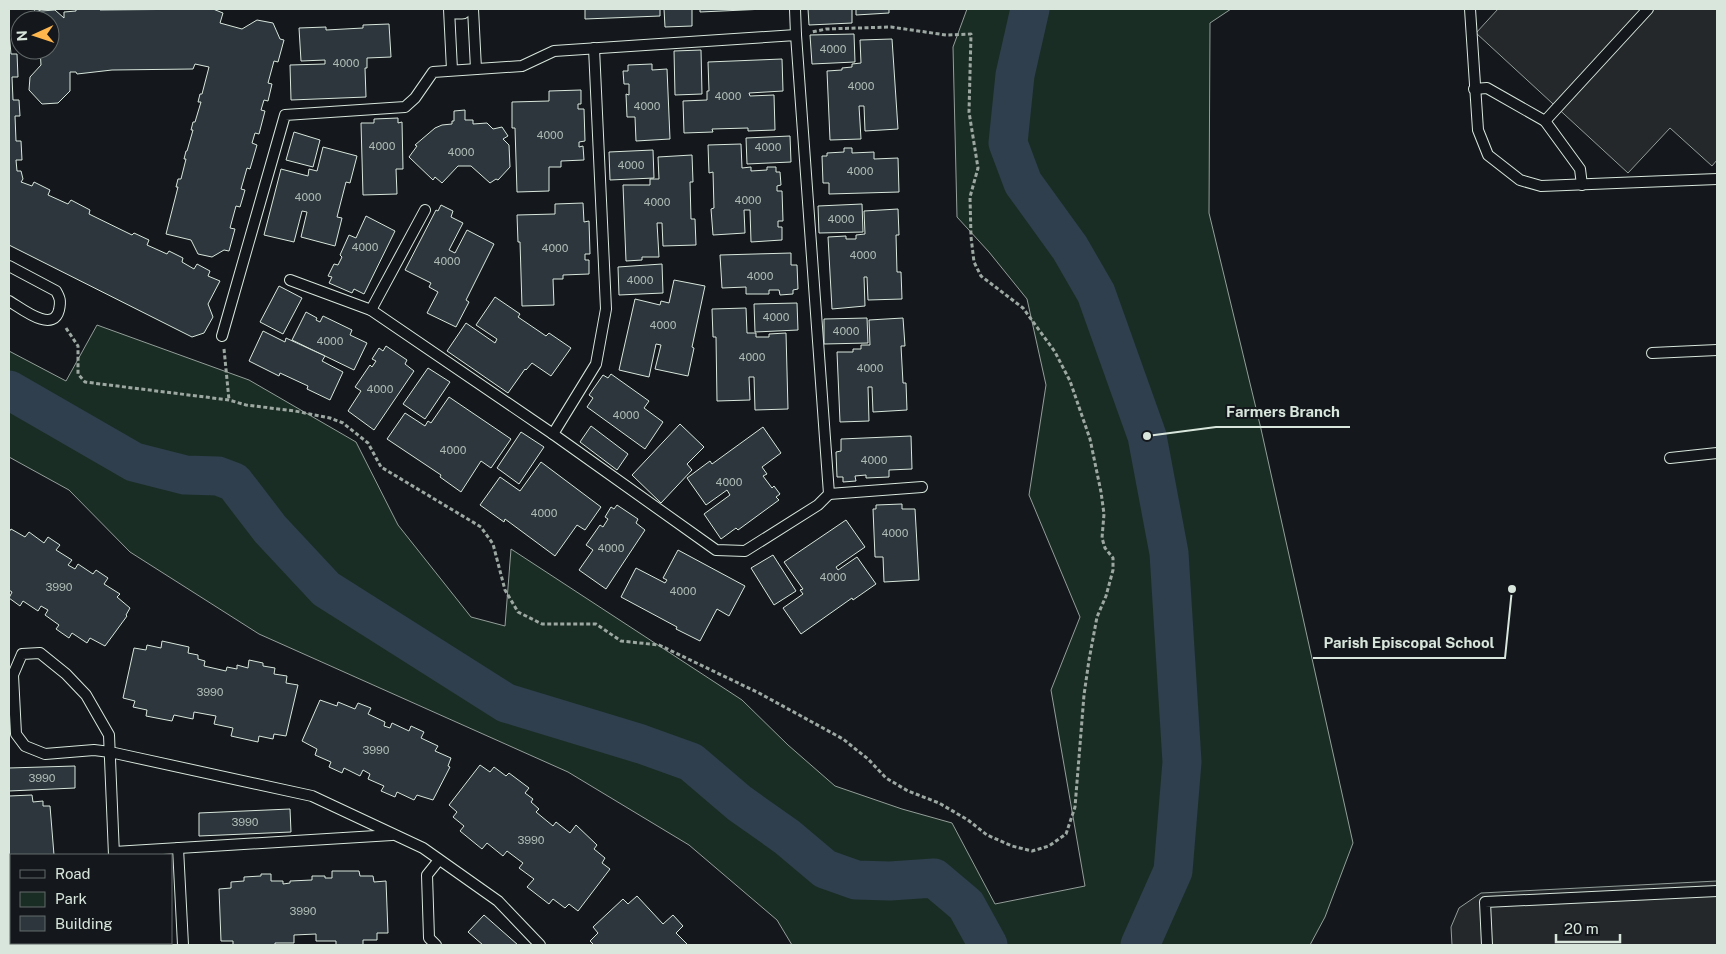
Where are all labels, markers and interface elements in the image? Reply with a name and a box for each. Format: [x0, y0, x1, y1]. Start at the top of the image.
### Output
north arrow [10, 10, 60, 60]
text: N [14, 30, 30, 42]
house number: 4000 [820, 43, 847, 55]
house number: 4000 [333, 57, 360, 69]
house number: 4000 [848, 80, 875, 92]
house number: 4000 [715, 90, 742, 102]
house number: 4000 [634, 100, 661, 112]
house number: 4000 [537, 129, 564, 141]
house number: 4000 [369, 140, 396, 152]
house number: 4000 [755, 141, 782, 153]
house number: 4000 [448, 146, 475, 158]
house number: 4000 [618, 159, 645, 171]
house number: 4000 [847, 165, 874, 177]
house number: 4000 [295, 191, 322, 203]
house number: 4000 [735, 194, 762, 206]
house number: 4000 [644, 196, 671, 208]
house number: 4000 [828, 213, 855, 225]
house number: 4000 [352, 241, 379, 253]
house number: 4000 [542, 242, 569, 254]
house number: 4000 [850, 249, 877, 261]
house number: 4000 [434, 255, 461, 267]
house number: 4000 [747, 270, 774, 282]
house number: 4000 [627, 274, 654, 286]
house number: 4000 [763, 311, 790, 323]
house number: 4000 [650, 319, 677, 331]
house number: 4000 [833, 325, 860, 337]
house number: 4000 [317, 335, 344, 347]
house number: 4000 [739, 351, 766, 363]
house number: 4000 [857, 362, 884, 374]
house number: 4000 [367, 383, 394, 395]
callout: Farmers Branch [1216, 397, 1350, 427]
text: Farmers Branch [1226, 403, 1340, 420]
house number: 4000 [613, 409, 640, 421]
house number: 4000 [440, 444, 467, 456]
house number: 4000 [861, 454, 888, 466]
house number: 4000 [716, 476, 743, 488]
house number: 4000 [531, 507, 558, 519]
house number: 4000 [882, 527, 909, 539]
house number: 4000 [598, 542, 625, 554]
house number: 4000 [820, 571, 847, 583]
house number: 3990 [45, 581, 73, 593]
house number: 4000 [670, 585, 697, 597]
callout: Parish Episcopal School [1313, 628, 1505, 658]
text: Parish Episcopal School [1323, 634, 1495, 651]
house number: 3990 [196, 686, 224, 698]
house number: 3990 [362, 744, 390, 756]
house number: 3990 [28, 772, 56, 784]
house number: 3990 [231, 816, 259, 828]
house number: 3990 [517, 834, 545, 846]
legend [10, 854, 172, 944]
text: Road [55, 865, 91, 882]
text: Park [55, 890, 87, 907]
house number: 3990 [289, 905, 317, 917]
scale bar [1556, 912, 1620, 944]
text: Building [55, 915, 113, 932]
text: 20 m [1564, 920, 1599, 937]

